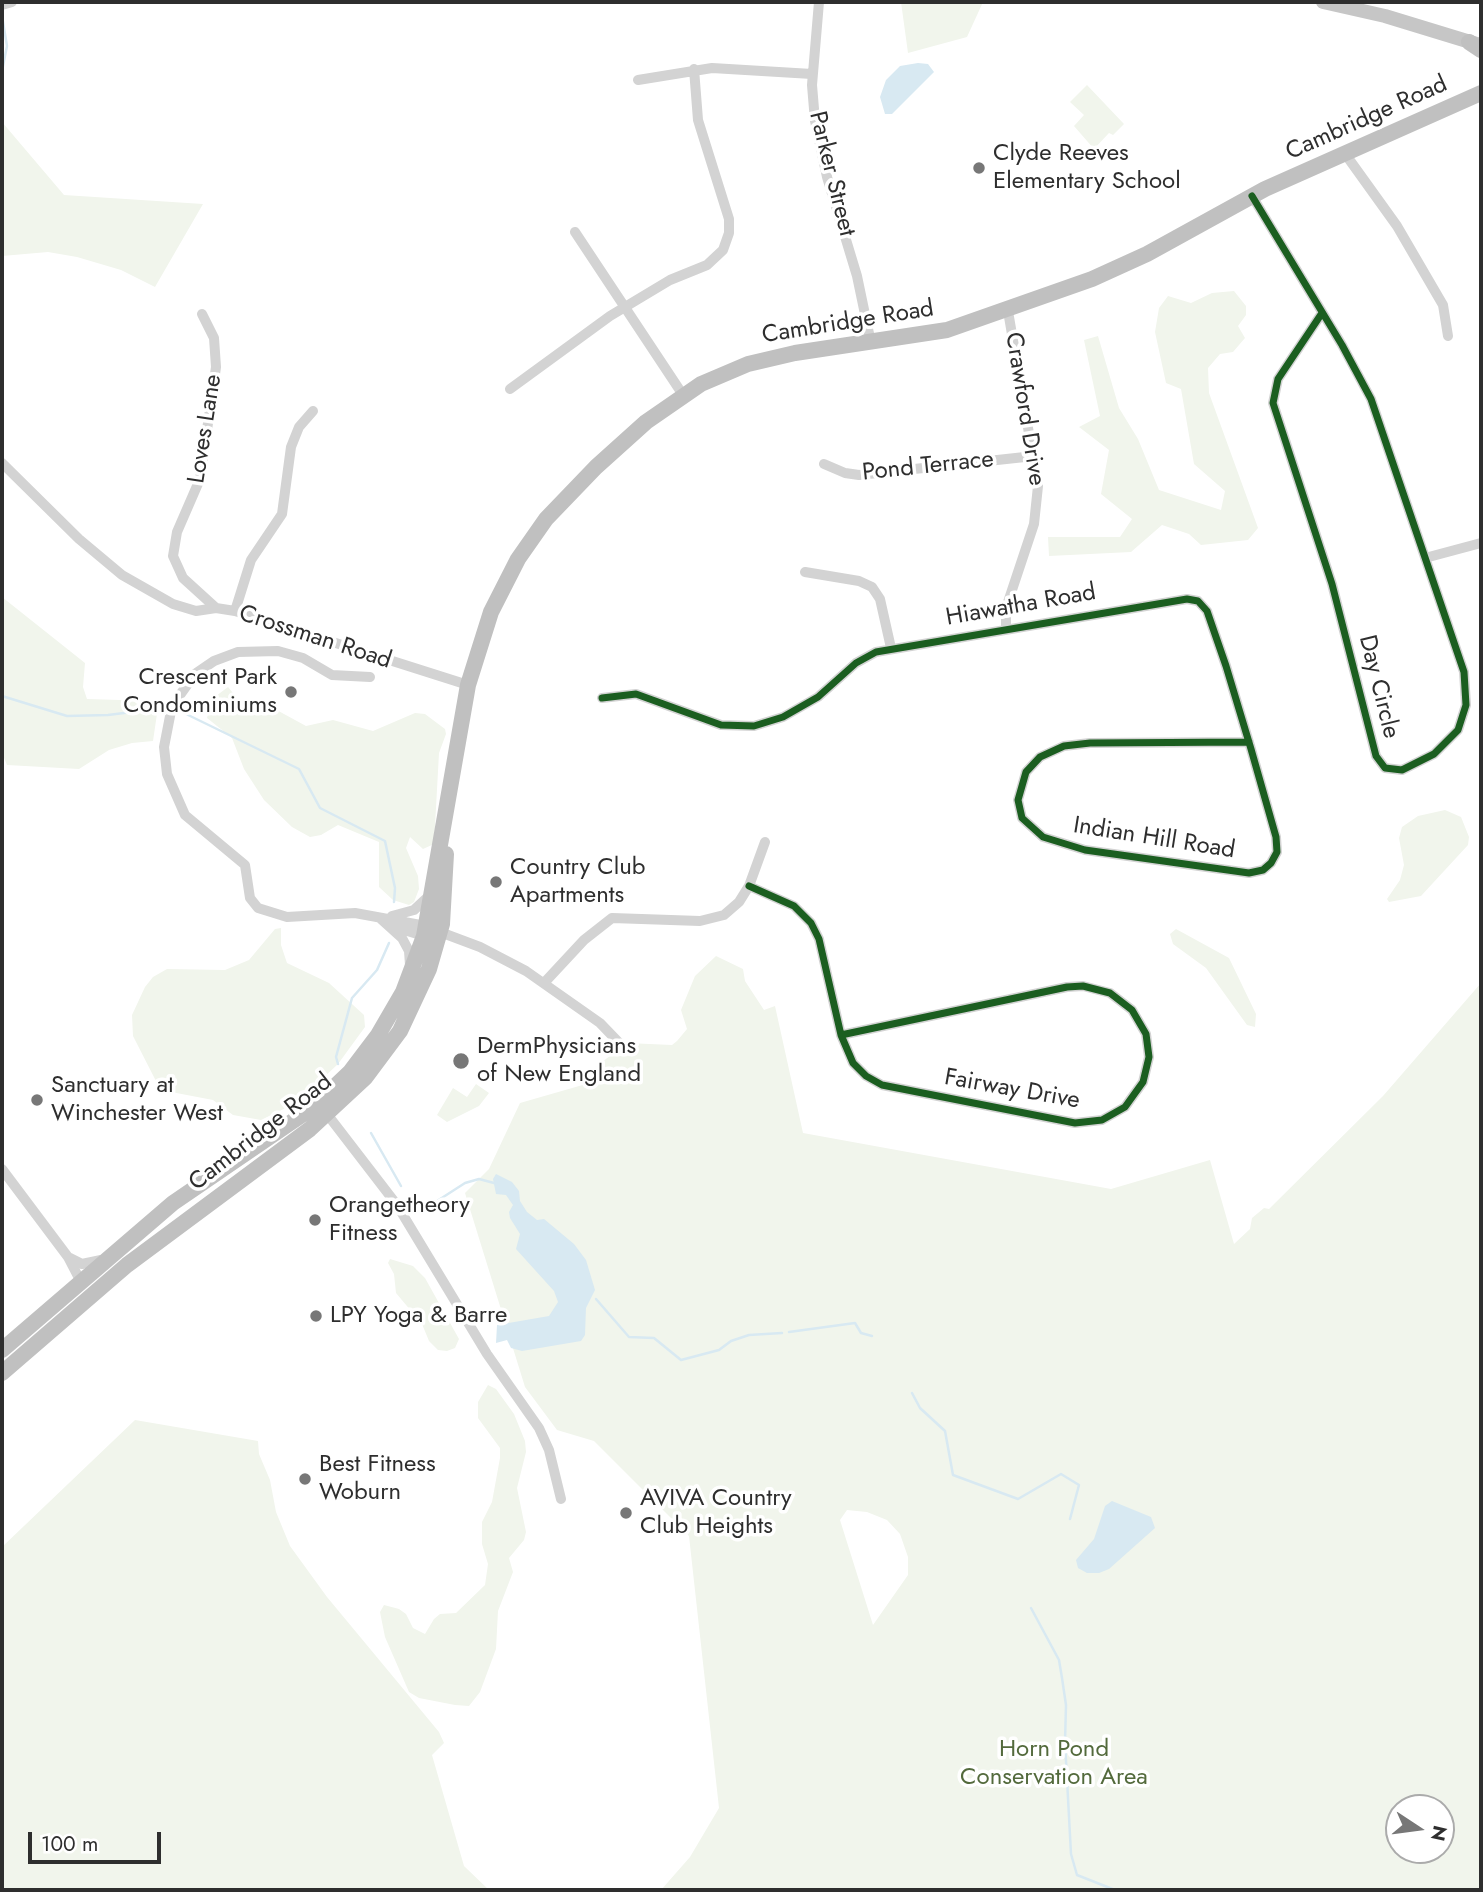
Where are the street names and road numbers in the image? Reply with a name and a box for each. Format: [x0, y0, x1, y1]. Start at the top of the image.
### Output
street label: Cambridge Road [1282, 71, 1452, 167]
street label: Parker Street [802, 109, 860, 239]
street label: Cambridge Road [760, 295, 936, 351]
street label: Crawford Drive [998, 330, 1050, 488]
street label: Loves Lane [183, 372, 229, 486]
street label: Pond Terrace [861, 446, 995, 488]
street label: Hiawatha Road [944, 579, 1098, 633]
street label: Crossman Road [235, 600, 395, 676]
street label: Day Circle [1351, 632, 1405, 742]
street label: Indian Hill Road [1071, 812, 1237, 866]
street label: Fairway Drive [942, 1064, 1082, 1116]
street label: Cambridge Road [184, 1068, 338, 1198]

